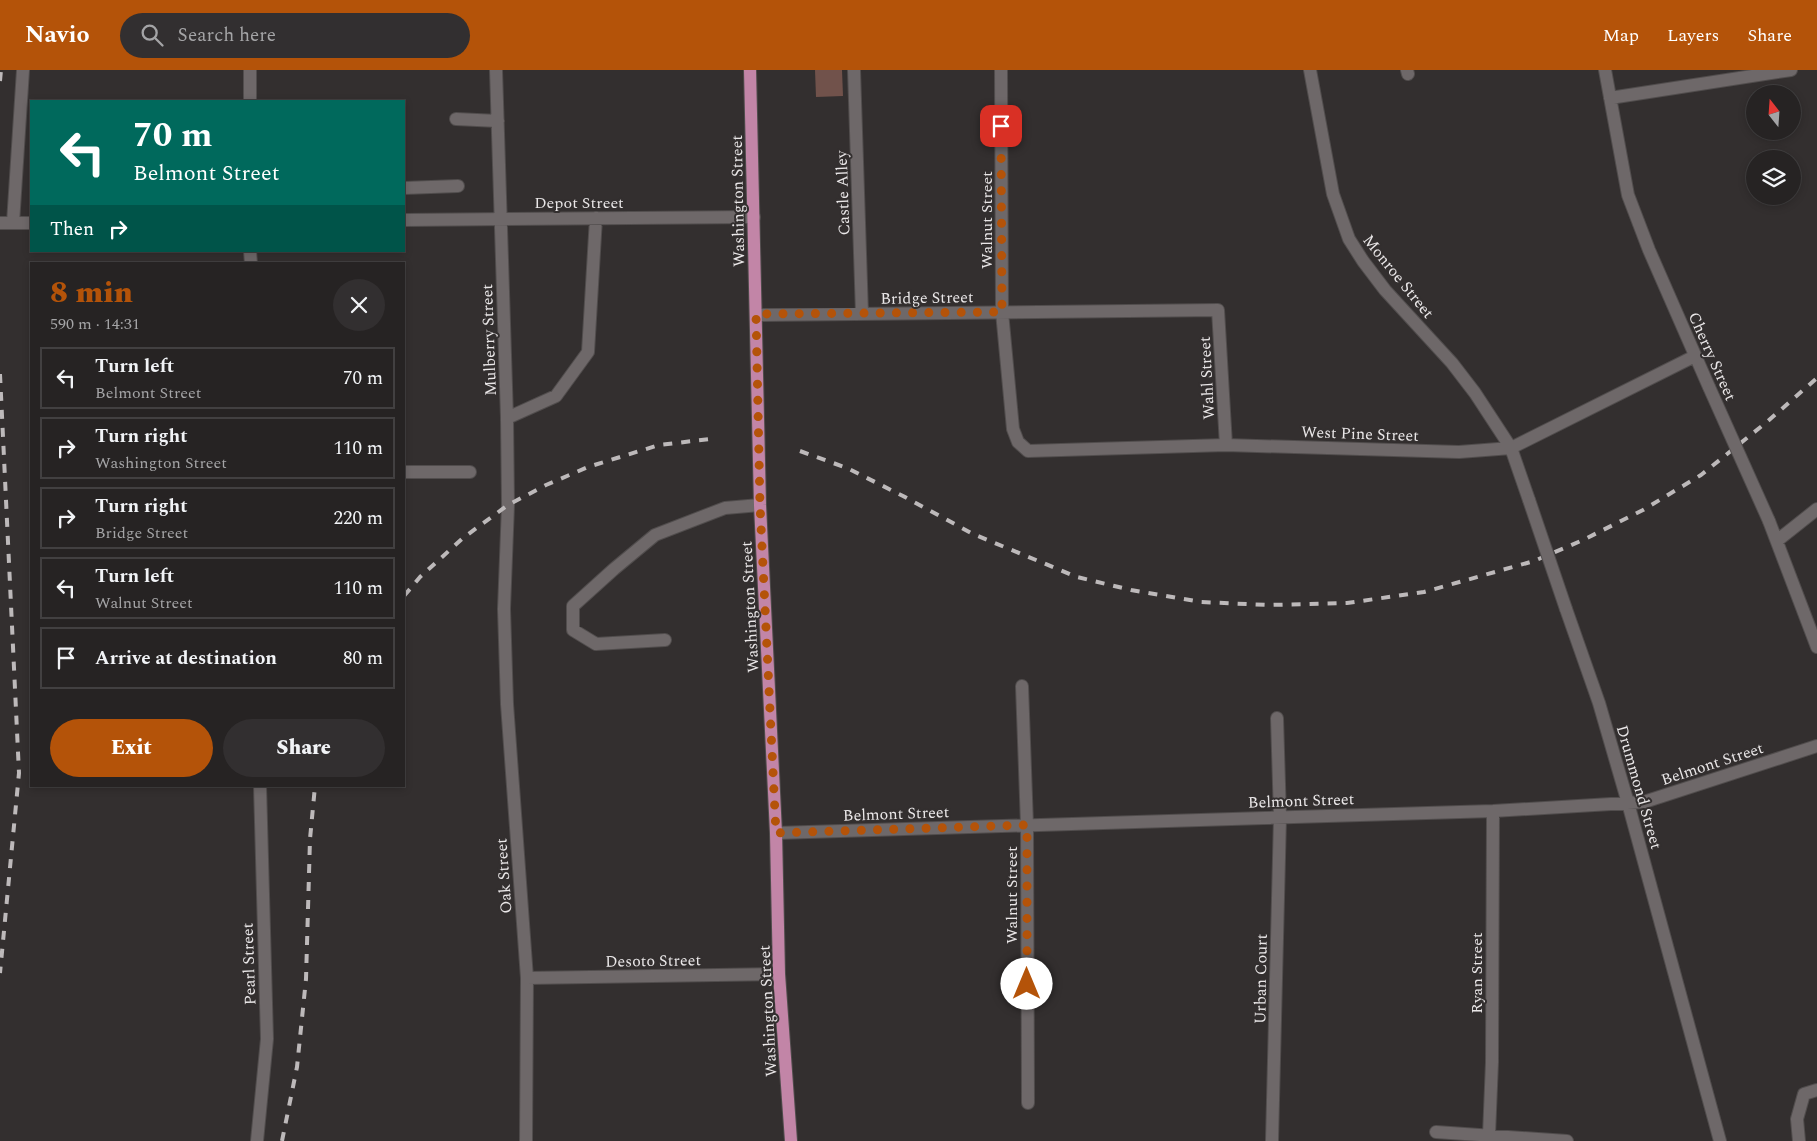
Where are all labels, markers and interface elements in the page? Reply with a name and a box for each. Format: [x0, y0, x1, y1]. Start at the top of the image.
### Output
search box [120, 13, 470, 58]
text: Navio [25, 17, 90, 53]
icon: search [138, 21, 166, 49]
text: Search here [178, 21, 276, 50]
text: Map [1603, 22, 1639, 49]
text: Layers [1667, 22, 1719, 49]
text: Share [1747, 22, 1792, 49]
north arrow [1746, 85, 1801, 140]
map controls [1746, 85, 1801, 205]
pin [980, 105, 1022, 147]
text: 70 m [133, 109, 213, 162]
icon: arrive [987, 112, 1015, 140]
icon: left [50, 120, 115, 185]
street label: Washington Street [725, 134, 751, 267]
street label: Castle Alley [829, 149, 856, 236]
button: layers [1746, 150, 1801, 205]
text: Belmont Street [133, 157, 279, 190]
street label: Walnut Street [975, 171, 999, 269]
street label: Depot Street [534, 191, 624, 215]
text: Then [50, 215, 94, 244]
icon: right [104, 215, 132, 243]
street label: Monroe Street [1357, 229, 1440, 324]
text: 8 min [50, 270, 133, 316]
button: close [333, 279, 385, 331]
street label: Mulberry Street [475, 283, 503, 396]
street label: Bridge Street [880, 285, 974, 311]
street label: Cherry Street [1682, 308, 1743, 405]
text: 590 m · 14:31 [50, 312, 140, 336]
street label: Wahl Street [1193, 335, 1221, 420]
text: Turn left [95, 352, 174, 381]
icon: left [52, 364, 80, 392]
text: 70 m [343, 364, 383, 393]
text: Belmont Street [95, 381, 202, 405]
street label: West Pine Street [1301, 420, 1420, 448]
text: Turn right [95, 422, 188, 451]
icon: right [52, 434, 80, 462]
text: 110 m [333, 434, 383, 463]
text: Washington Street [95, 451, 227, 475]
text: Turn right [95, 492, 188, 521]
icon: right [52, 504, 80, 532]
text: 220 m [333, 504, 383, 533]
text: Bridge Street [95, 521, 188, 545]
street label: Washington Street [735, 540, 765, 673]
text: Turn left [95, 562, 174, 591]
icon: left [52, 574, 80, 602]
text: 110 m [333, 574, 383, 603]
text: Walnut Street [95, 591, 193, 615]
icon: arrive [52, 644, 80, 672]
text: Arrive at destination [95, 644, 277, 673]
text: 80 m [343, 644, 383, 673]
button: Exit [50, 719, 213, 777]
button: Share [223, 719, 385, 777]
street label: Drummond Street [1610, 722, 1668, 852]
street label: Belmont Street [1658, 736, 1767, 792]
street label: Belmont Street [1247, 787, 1355, 815]
street label: Belmont Street [842, 800, 950, 828]
street label: Oak Street [489, 837, 519, 914]
street label: Walnut Street [1000, 846, 1024, 944]
street label: Pearl Street [236, 922, 262, 1006]
street label: Ryan Street [1465, 932, 1489, 1014]
street label: Urban Court [1248, 933, 1274, 1024]
street label: Washington Street [753, 944, 783, 1077]
street label: Desoto Street [605, 948, 702, 974]
position arrow [1000, 957, 1052, 1009]

